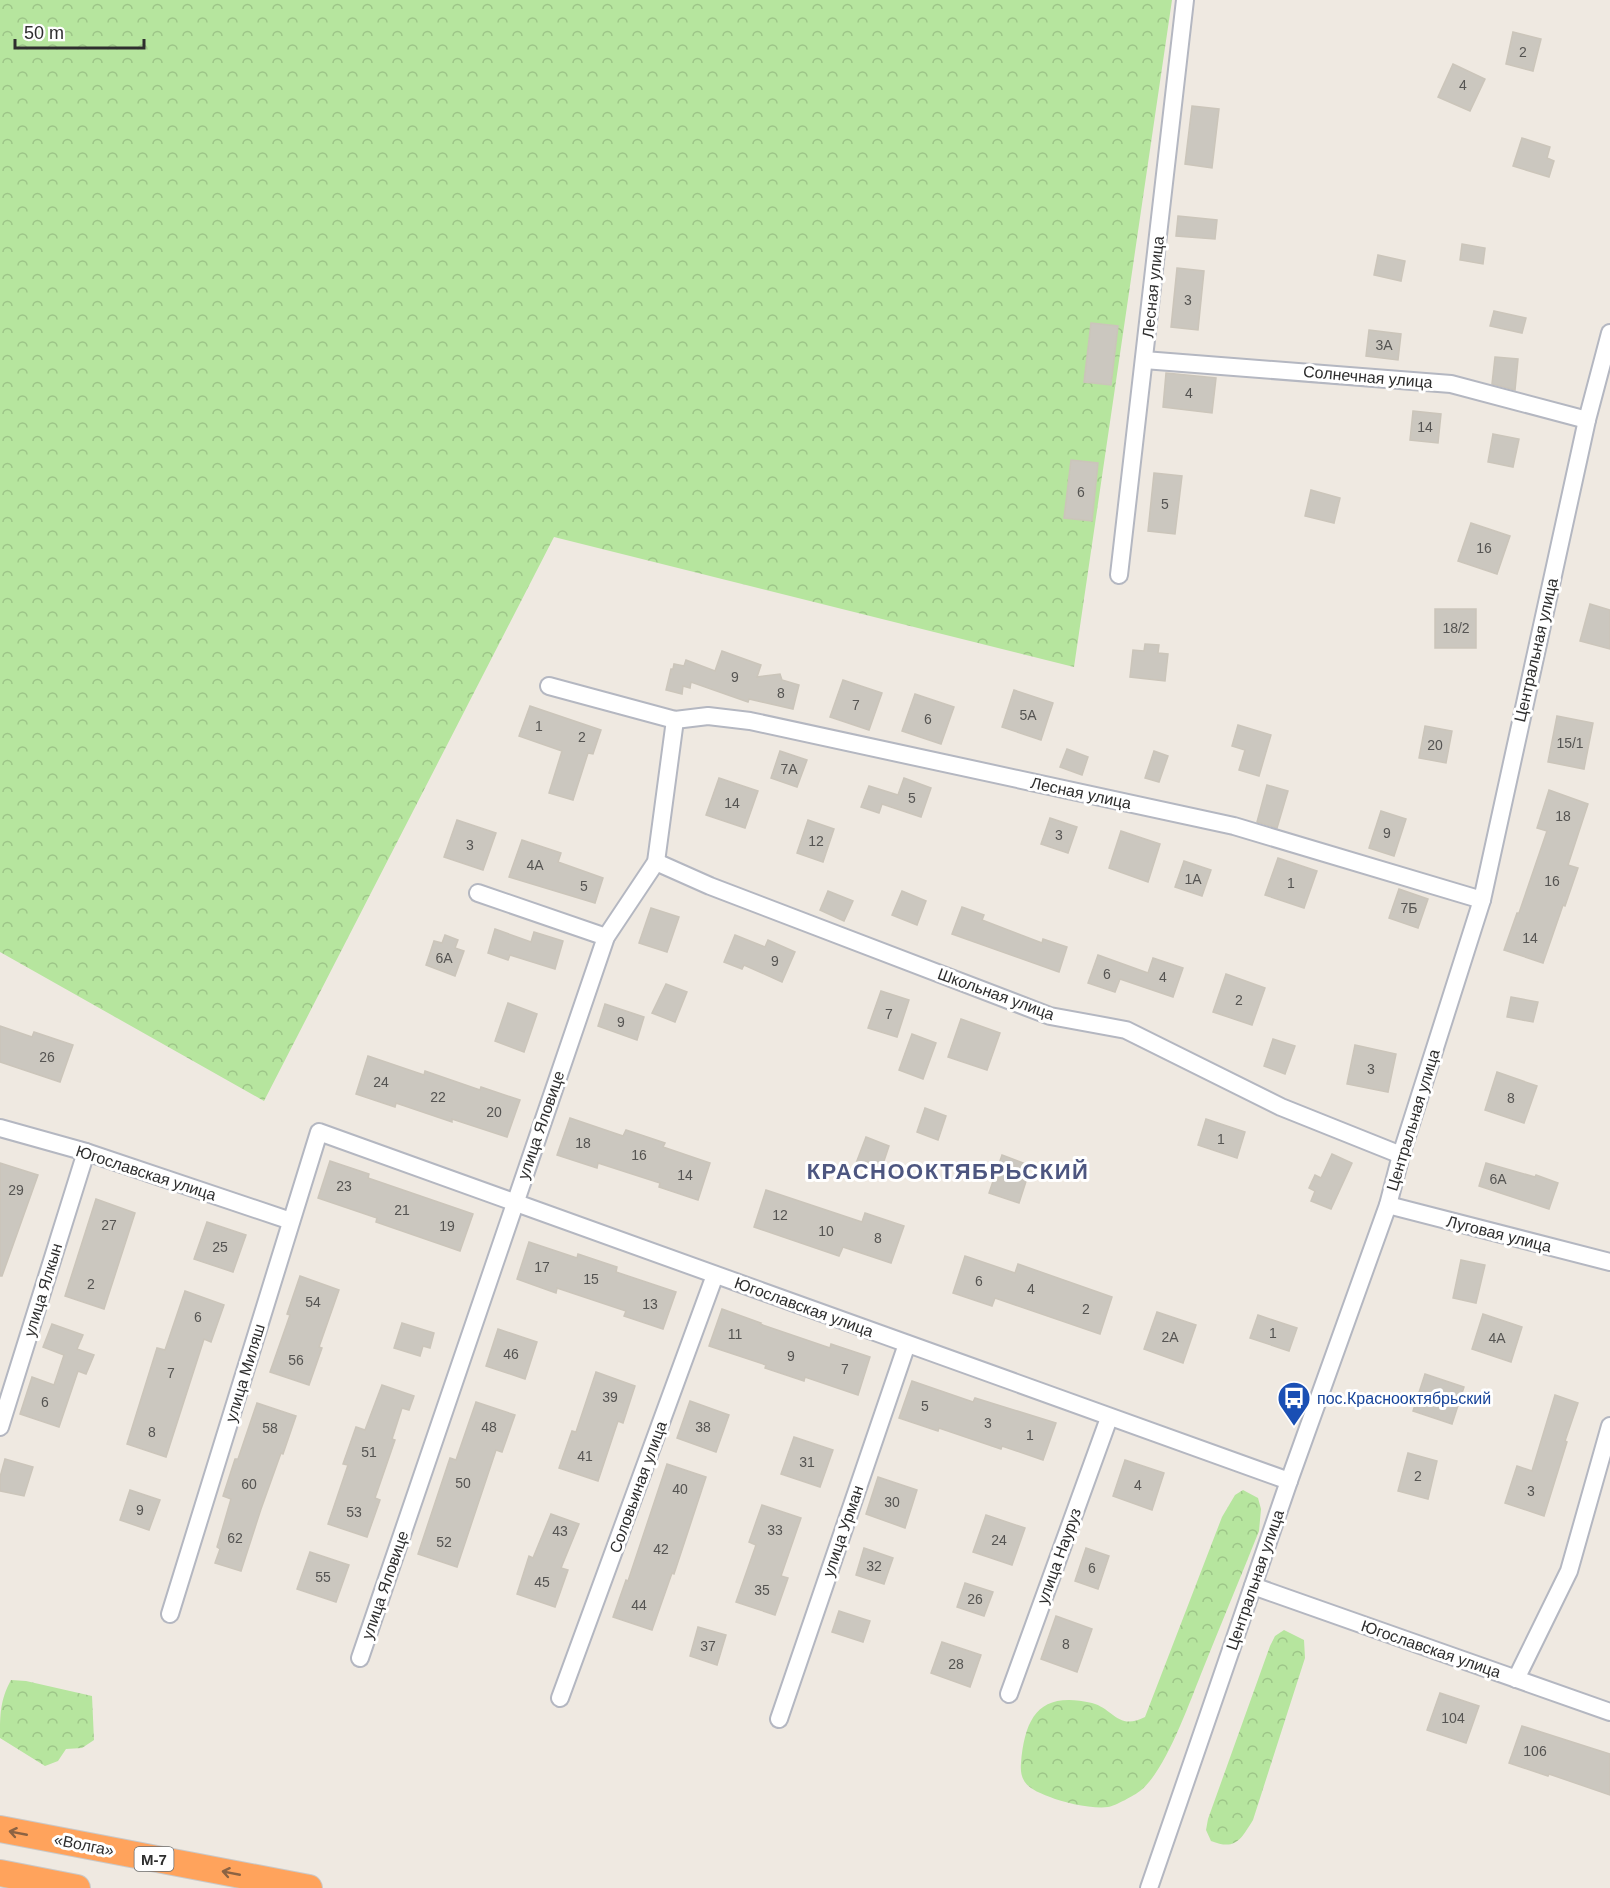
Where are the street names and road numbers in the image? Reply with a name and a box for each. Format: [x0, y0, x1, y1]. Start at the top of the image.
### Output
street label: Лесная улица [1139, 235, 1167, 339]
street label: Солнечная улица [1303, 363, 1433, 391]
street label: Центральная улица [1511, 576, 1561, 724]
street label: Лесная улица [1029, 774, 1133, 812]
street label: Школьная улица [935, 965, 1057, 1023]
street label: Центральная улица [1383, 1047, 1443, 1193]
street label: улица Яловице [514, 1068, 568, 1182]
street label: Югославская улица [74, 1142, 218, 1204]
street label: Луговая улица [1445, 1213, 1553, 1255]
street label: улица Ялкын [21, 1241, 65, 1339]
street label: Югославская улица [732, 1274, 876, 1340]
street label: улица Миляш [222, 1322, 268, 1424]
street label: Соловьиная улица [606, 1419, 670, 1555]
street label: улица Урман [819, 1483, 867, 1579]
street label: улица Науруз [1034, 1506, 1084, 1606]
street label: Центральная улица [1223, 1508, 1287, 1652]
street label: улица Яловице [358, 1528, 412, 1642]
street label: Югославская улица [1359, 1617, 1503, 1681]
street label: «Волга» [53, 1831, 116, 1859]
road number: М-7 [134, 1847, 174, 1871]

